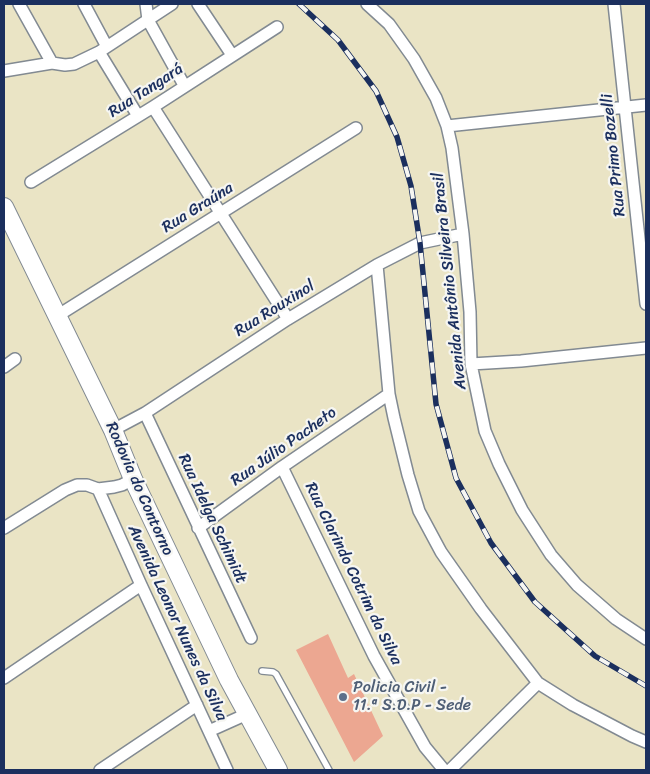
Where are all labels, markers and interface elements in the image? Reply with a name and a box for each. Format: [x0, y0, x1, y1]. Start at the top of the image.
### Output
street label: Rua Tangará [105, 60, 187, 122]
street label: Rua Primo Bozelli [598, 93, 630, 217]
street label: Avenida Antônio Silveira Brasil [429, 171, 471, 391]
street label: Rua Graúna [159, 179, 237, 237]
street label: Rua Rouxinol [231, 277, 319, 341]
street label: Rua Júlio Pacheto [227, 403, 341, 491]
street label: Rodovia do Contorno [101, 419, 177, 559]
street label: Rua Idelga Schimidt [173, 451, 251, 587]
street label: Rua Clarindo Cotrim da Silva [300, 480, 406, 668]
street label: Avenida Leonor Nunes da Silva [123, 522, 231, 724]
place label: Policia Civil - 11.ª S.D.P - Sede [353, 678, 471, 716]
marker: Policia Civil - 11.ª S.D.P - Sede [337, 691, 349, 703]

